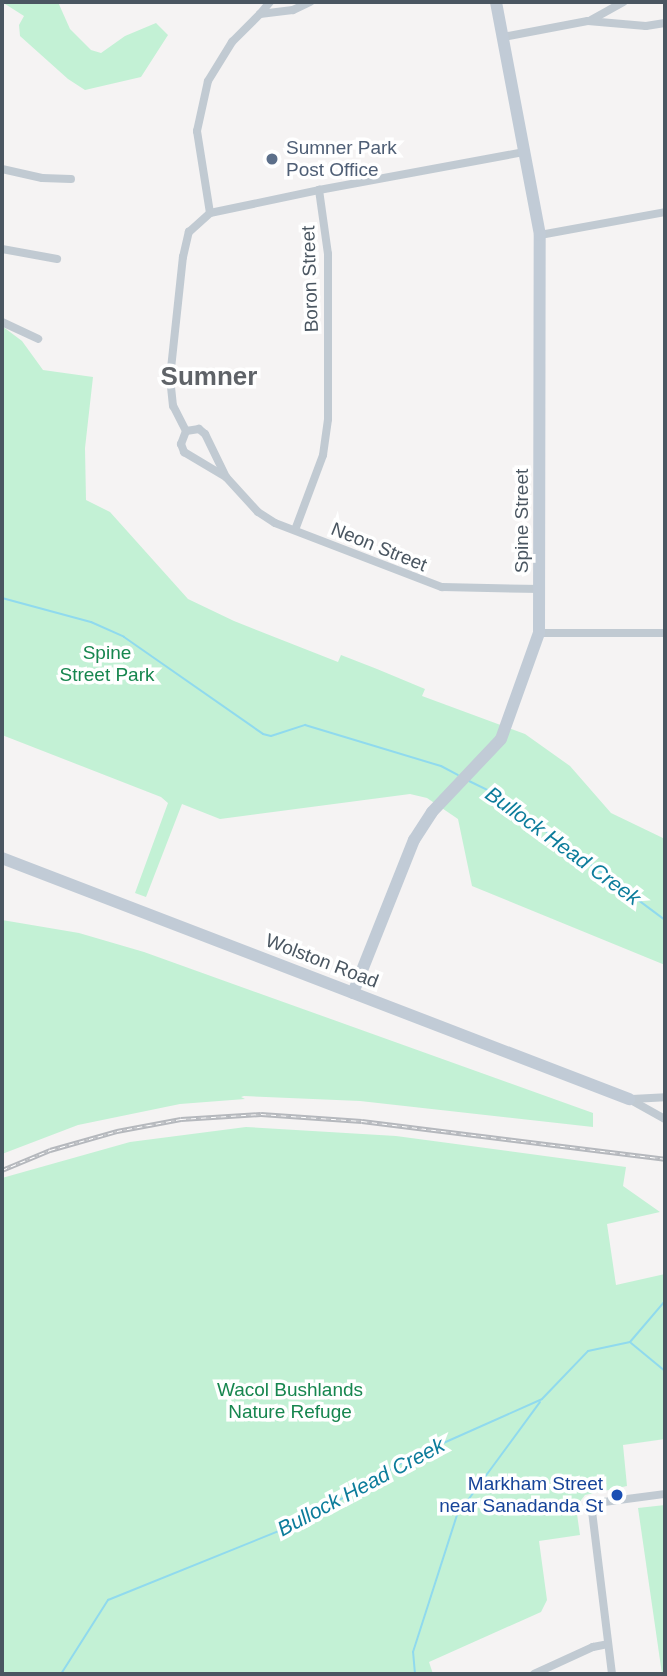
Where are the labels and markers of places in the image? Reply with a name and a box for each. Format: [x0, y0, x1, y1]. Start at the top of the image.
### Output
place label: Sumner Park Post Office [286, 137, 397, 181]
marker: Sumner Park Post Office [264, 151, 280, 167]
place label: Markham Street near Sanadanda St [439, 1473, 603, 1517]
marker: Markham Street near Sanadanda St [609, 1487, 625, 1503]

